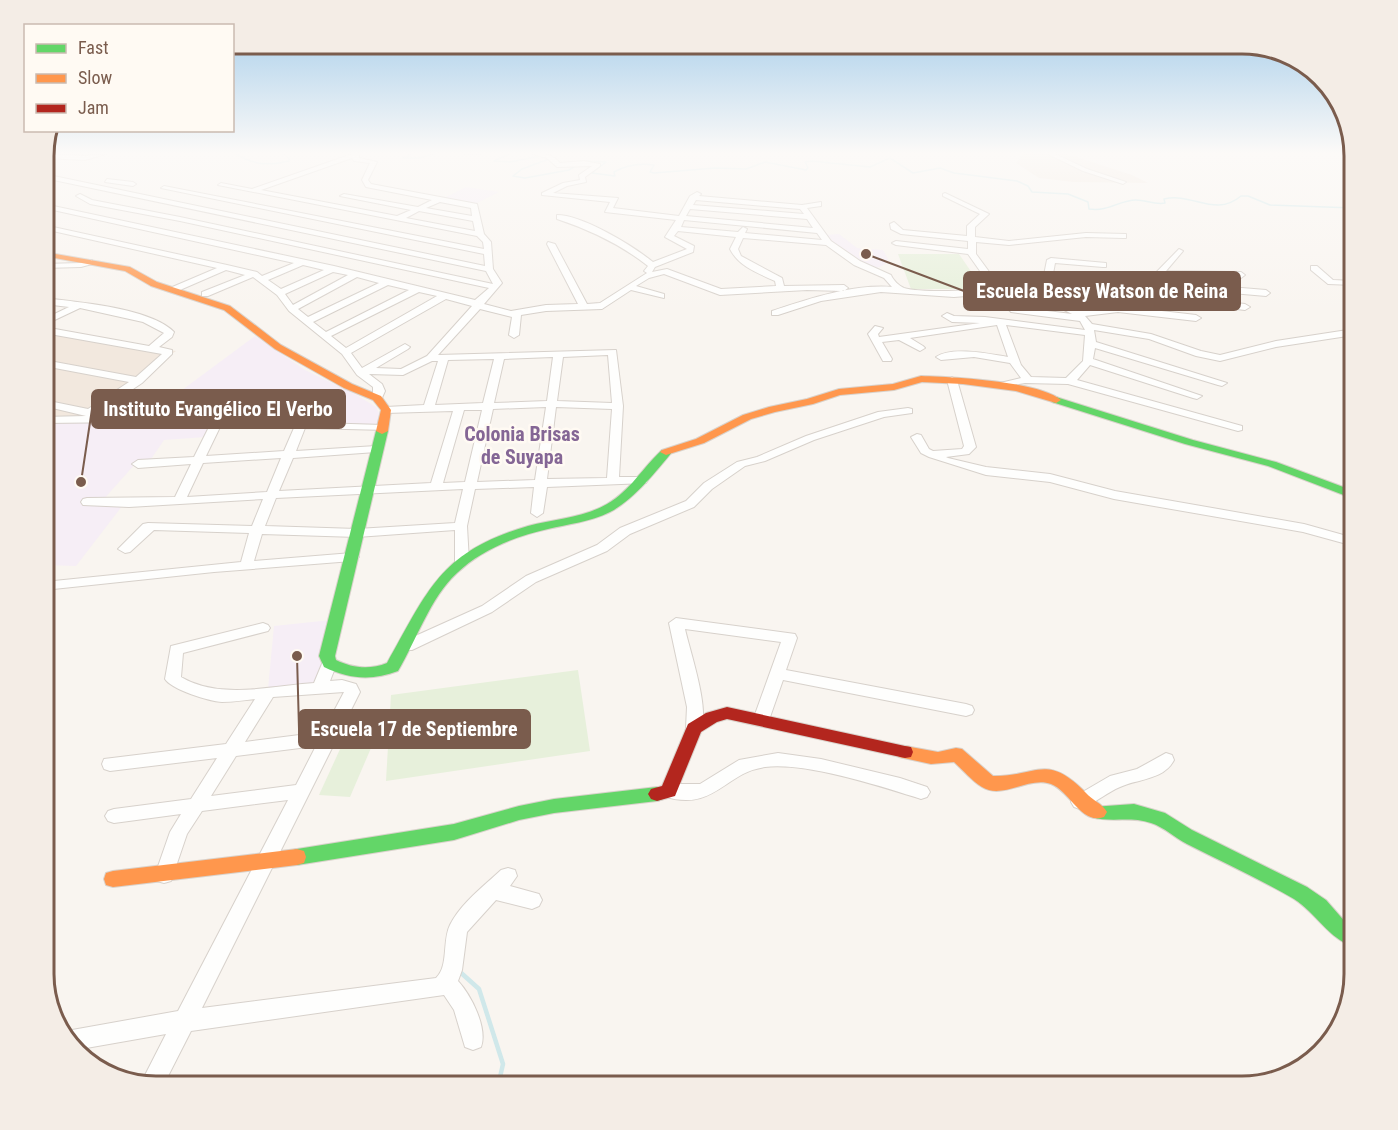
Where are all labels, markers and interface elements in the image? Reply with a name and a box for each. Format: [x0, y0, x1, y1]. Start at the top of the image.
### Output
legend [24, 24, 234, 132]
text: Fast [78, 37, 109, 58]
text: Slow [78, 67, 113, 88]
text: Jam [78, 97, 109, 118]
callout: Escuela Bessy Watson de Reina [964, 272, 1240, 310]
text: Escuela Bessy Watson de Reina [976, 279, 1228, 303]
callout: Instituto Evangélico El Verbo [92, 390, 345, 428]
text: Instituto Evangélico El Verbo [103, 397, 333, 421]
district label: Colonia Brisas de Suyapa [464, 422, 580, 469]
callout: Escuela 17 de Septiembre [299, 710, 530, 748]
text: Escuela 17 de Septiembre [310, 717, 518, 741]

